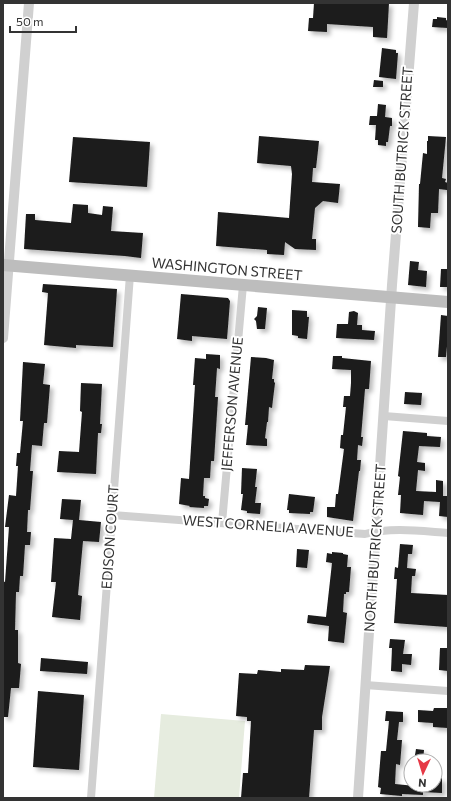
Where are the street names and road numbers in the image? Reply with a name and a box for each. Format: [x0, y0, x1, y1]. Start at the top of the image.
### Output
street label: SOUTH BUTRICK STREET [387, 66, 416, 234]
street label: WASHINGTON STREET [151, 253, 303, 284]
street label: JEFFERSON AVENUE [217, 336, 246, 472]
street label: NORTH BUTRICK STREET [360, 463, 389, 633]
street label: EDISON COURT [97, 484, 122, 590]
street label: WEST CORNELIA AVENUE [182, 511, 354, 540]

